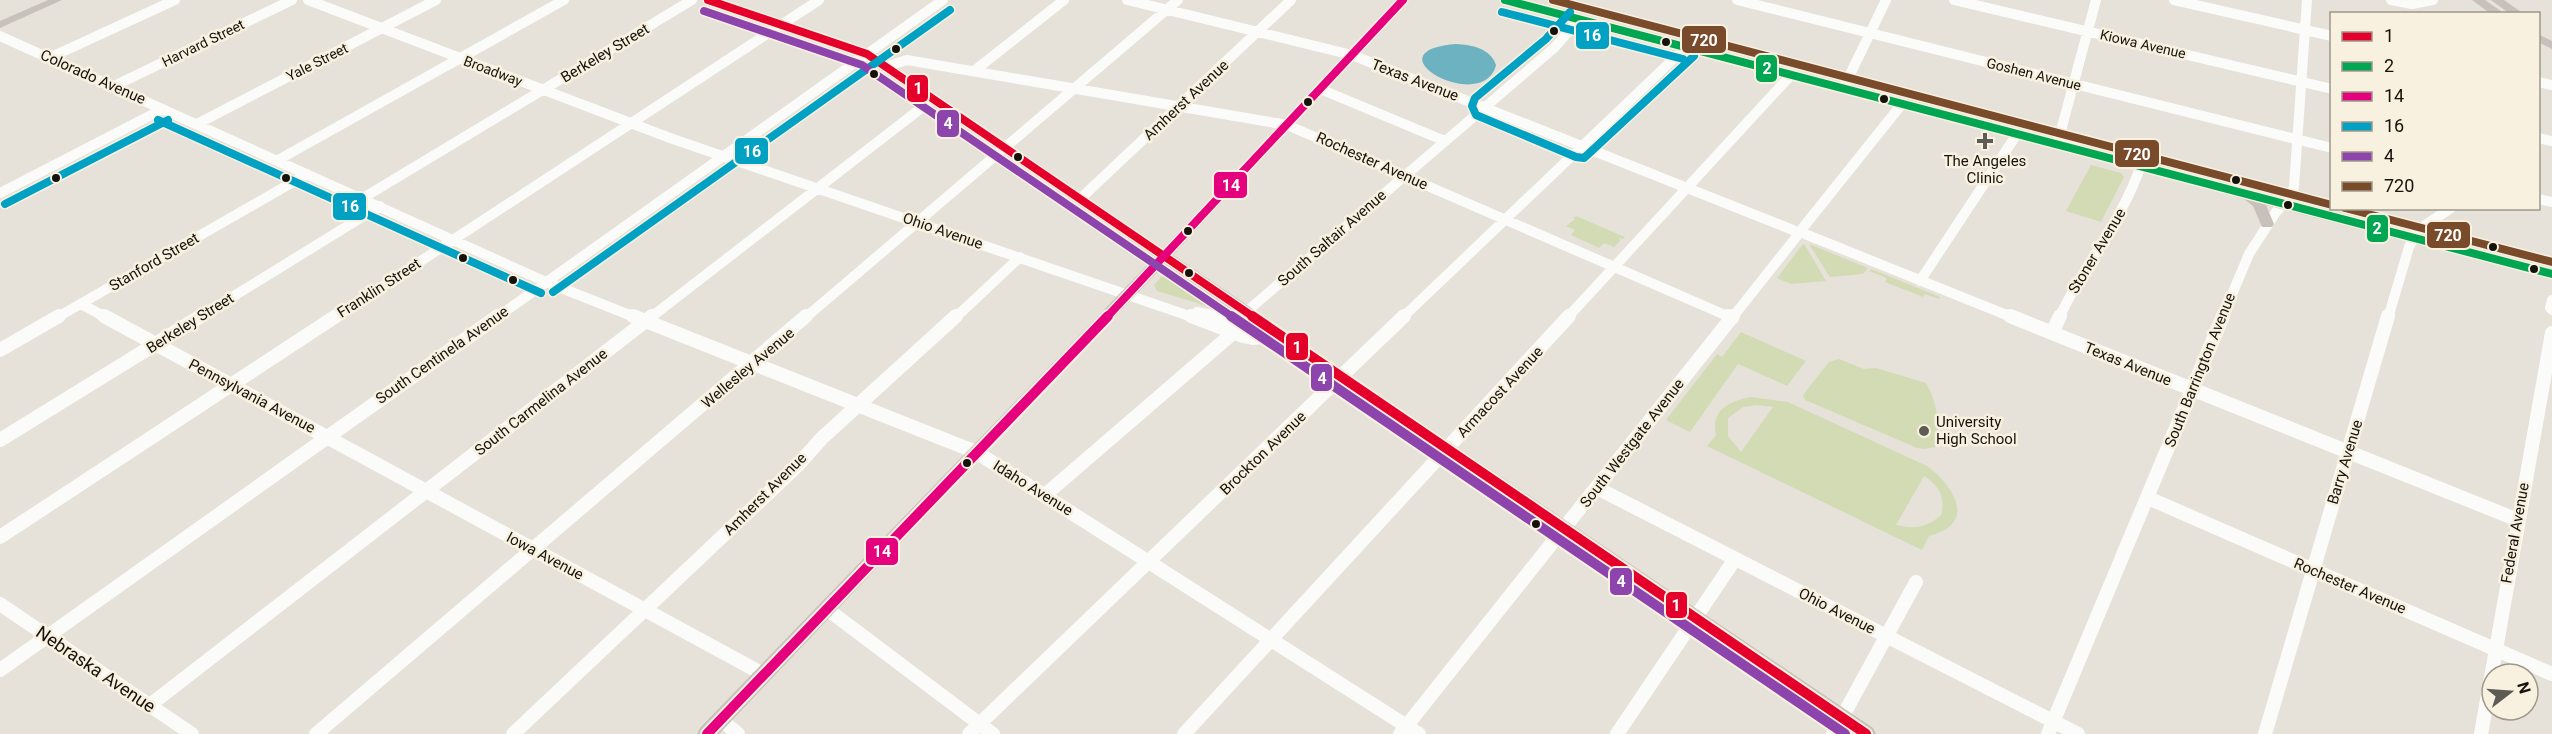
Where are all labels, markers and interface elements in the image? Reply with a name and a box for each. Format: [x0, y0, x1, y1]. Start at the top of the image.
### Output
legend [2330, 12, 2540, 210]
street label: Harvard Street [159, 16, 247, 70]
street label: Berkeley Street [558, 20, 652, 86]
line badge: 16 [1575, 21, 1610, 50]
unlabelled marker [1548, 25, 1560, 37]
line badge: 720 [1681, 25, 1727, 54]
text: 1 [2384, 25, 2394, 46]
text: 16 [1583, 26, 1601, 45]
street label: Kiowa Avenue [2099, 26, 2187, 62]
text: 720 [1690, 31, 1718, 50]
unlabelled marker [1660, 36, 1672, 48]
street label: Yale Street [284, 40, 351, 84]
unlabelled marker [890, 43, 902, 55]
street label: Colorado Avenue [38, 46, 148, 108]
street label: Broadway [461, 53, 525, 90]
line badge: 2 [1755, 54, 1778, 83]
street label: Texas Avenue [1369, 55, 1461, 105]
street label: Goshen Avenue [1985, 55, 2083, 93]
text: 2 [2384, 55, 2394, 76]
street label: Amherst Avenue [1140, 56, 1232, 144]
text: 2 [1762, 59, 1772, 78]
unlabelled marker [868, 68, 880, 80]
line badge: 1 [906, 74, 929, 103]
text: 1 [913, 79, 923, 98]
text: 14 [2384, 85, 2404, 106]
unlabelled marker [1878, 93, 1890, 105]
unlabelled marker [1302, 96, 1314, 108]
line badge: 4 [936, 109, 960, 138]
text: 4 [943, 114, 953, 133]
text: 16 [2384, 115, 2404, 136]
street label: Rochester Avenue [1313, 128, 1431, 194]
marker: The Angeles Clinic [1976, 132, 1994, 150]
line badge: 16 [734, 137, 769, 165]
line badge: 720 [2114, 139, 2160, 168]
text: 16 [743, 142, 761, 161]
text: 720 [2123, 145, 2151, 164]
text: 4 [2384, 145, 2394, 166]
unlabelled marker [1012, 151, 1024, 163]
place label: The Angeles Clinic [1944, 152, 2026, 187]
line badge: 14 [1213, 171, 1248, 199]
unlabelled marker [50, 172, 62, 184]
unlabelled marker [280, 172, 292, 184]
unlabelled marker [2230, 174, 2242, 186]
text: 720 [2384, 175, 2414, 196]
text: 14 [1222, 176, 1240, 195]
street label: South Saltair Avenue [1274, 186, 1390, 290]
line badge: 16 [332, 192, 367, 221]
text: 16 [341, 197, 359, 216]
unlabelled marker [2282, 199, 2294, 211]
street label: Stoner Avenue [2064, 205, 2130, 297]
street label: Ohio Avenue [901, 209, 985, 253]
line badge: 2 [2366, 214, 2389, 243]
text: 2 [2372, 219, 2382, 238]
line badge: 720 [2426, 221, 2471, 249]
unlabelled marker [1182, 225, 1194, 237]
text: 720 [2434, 226, 2462, 245]
street label: Stanford Street [106, 229, 202, 295]
unlabelled marker [2487, 241, 2499, 253]
unlabelled marker [457, 252, 469, 264]
street label: Franklin Street [334, 254, 424, 322]
unlabelled marker [2528, 263, 2540, 275]
unlabelled marker [1183, 267, 1195, 279]
unlabelled marker [507, 274, 519, 286]
street label: Berkeley Street [143, 289, 237, 357]
street label: South Barrington Avenue [2161, 290, 2239, 450]
street label: South Centinela Avenue [372, 302, 512, 408]
street label: Wellesley Avenue [698, 324, 798, 412]
line badge: 1 [1285, 332, 1309, 361]
text: 1 [1292, 338, 1302, 357]
street label: Texas Avenue [2082, 338, 2174, 390]
street label: Armacost Avenue [1453, 343, 1547, 441]
street label: South Carmelina Avenue [471, 345, 611, 459]
street label: Pennsylvania Avenue [186, 355, 318, 437]
line badge: 4 [1310, 363, 1333, 392]
text: 4 [1317, 369, 1327, 388]
street label: South Westgate Avenue [1576, 375, 1688, 511]
street label: Brockton Avenue [1216, 407, 1310, 499]
place label: University High School [1936, 413, 2017, 448]
street label: Barry Avenue [2324, 417, 2366, 507]
marker: University High School [1917, 424, 1931, 438]
street label: Amherst Avenue [720, 449, 810, 539]
street label: Idaho Avenue [990, 456, 1076, 520]
unlabelled marker [961, 457, 973, 469]
street label: Federal Avenue [2497, 481, 2533, 585]
unlabelled marker [1530, 518, 1542, 530]
street label: Iowa Avenue [503, 528, 587, 584]
line badge: 14 [865, 537, 899, 566]
text: 14 [873, 542, 891, 561]
street label: Rochester Avenue [2291, 554, 2409, 618]
line badge: 4 [1609, 567, 1633, 596]
text: 4 [1616, 572, 1626, 591]
street label: Ohio Avenue [1796, 584, 1878, 638]
line badge: 1 [1665, 591, 1688, 619]
text: 1 [1671, 596, 1681, 615]
street label: Nebraska Avenue [32, 621, 160, 717]
north arrow [2480, 662, 2540, 722]
text: N [2513, 680, 2535, 696]

